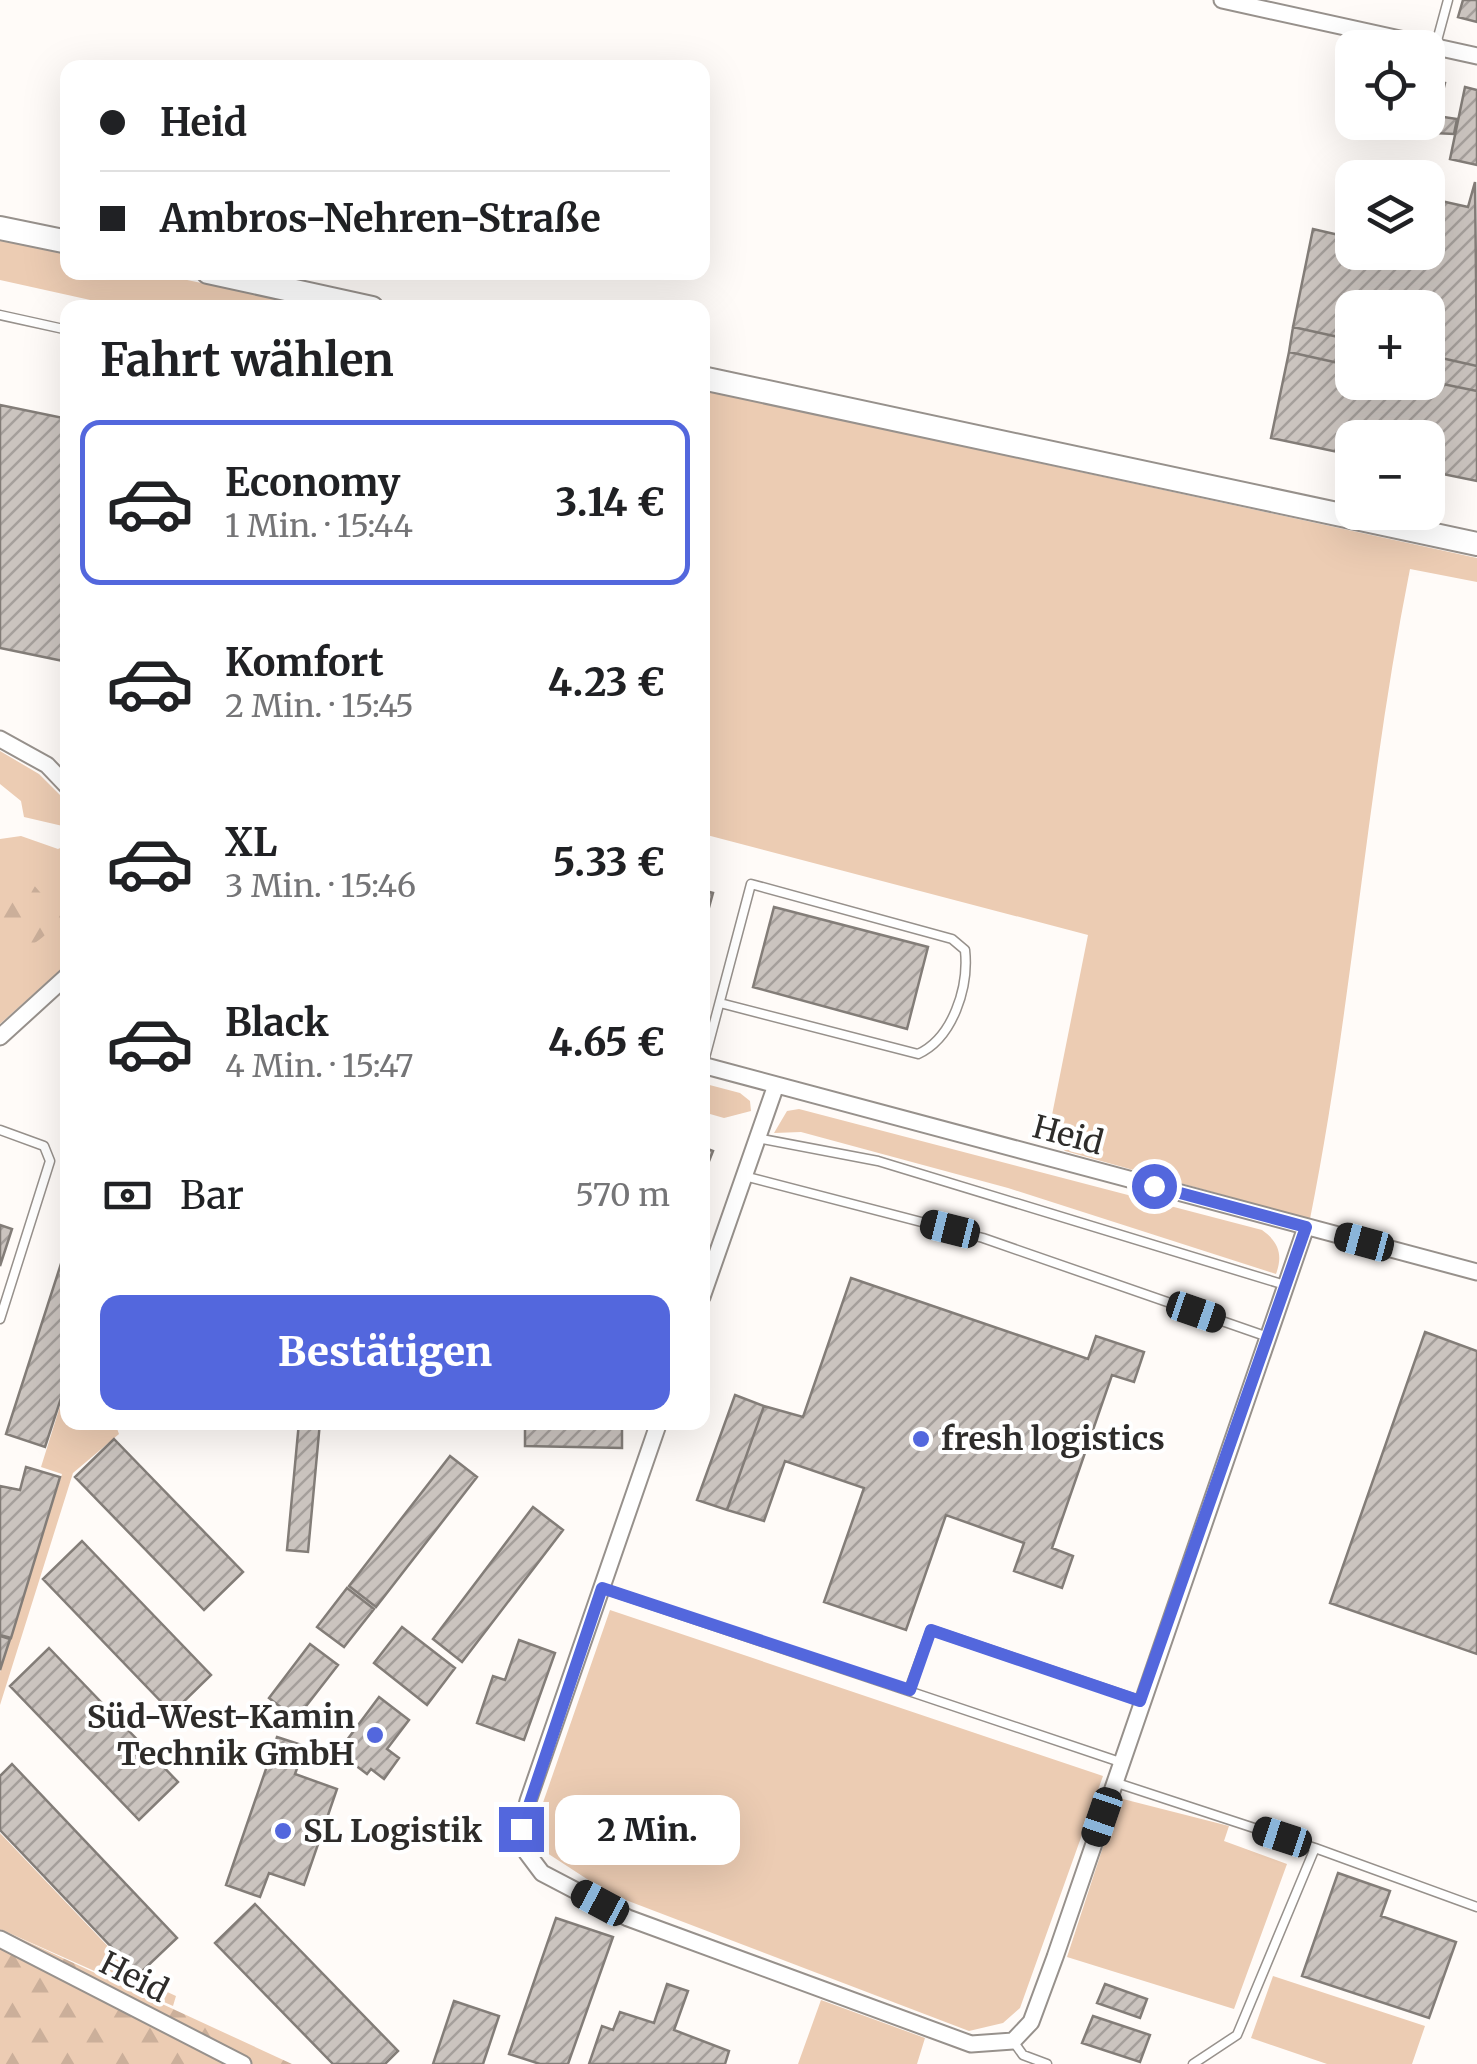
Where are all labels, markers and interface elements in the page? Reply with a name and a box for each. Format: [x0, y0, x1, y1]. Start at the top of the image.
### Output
map controls [1335, 30, 1445, 530]
button: locate [1335, 30, 1445, 140]
text: Heid [160, 99, 247, 146]
button: layers [1335, 160, 1445, 270]
text: Ambros-Nehren-Straße [160, 195, 601, 242]
button: + [1335, 290, 1445, 400]
text: Fahrt wählen [100, 332, 394, 388]
button: − [1335, 420, 1445, 530]
icon: car [105, 458, 195, 548]
text: Economy [225, 459, 400, 506]
text: 3.14 € [555, 479, 665, 526]
text: 1 Min. · 15:44 [225, 506, 413, 546]
icon: car [105, 638, 195, 728]
text: Komfort [225, 639, 384, 686]
text: 4.23 € [548, 659, 665, 706]
text: 2 Min. · 15:45 [225, 686, 414, 726]
icon: car [105, 818, 195, 908]
text: XL [225, 819, 277, 866]
text: 5.33 € [553, 839, 665, 886]
text: 3 Min. · 15:46 [225, 866, 416, 906]
icon: car [105, 998, 195, 1088]
text: Black [225, 999, 329, 1046]
text: 4.65 € [548, 1019, 665, 1066]
text: 4 Min. · 15:47 [225, 1046, 414, 1086]
street label: Heid [1028, 1106, 1108, 1164]
route start [1132, 1164, 1177, 1209]
icon: cash [100, 1168, 155, 1223]
text: Bar [180, 1172, 244, 1219]
text: 570 m [575, 1175, 670, 1215]
car [917, 1207, 983, 1251]
car [1331, 1220, 1397, 1264]
car [1163, 1288, 1229, 1336]
button: Bestätigen [100, 1295, 670, 1410]
place label: fresh logistics [941, 1419, 1165, 1459]
marker: fresh logistics [910, 1428, 932, 1450]
place label: Süd-West-Kamin Technik GmbH [87, 1697, 355, 1774]
marker: Süd-West-Kamin Technik GmbH [364, 1724, 386, 1746]
car [1078, 1784, 1126, 1850]
callout: 2 Min. [556, 1794, 741, 1864]
route end [499, 1807, 544, 1852]
text: 2 Min. [597, 1810, 698, 1850]
place label: SL Logistik [303, 1811, 482, 1851]
car [1249, 1813, 1315, 1861]
marker: SL Logistik [272, 1820, 294, 1842]
car [566, 1876, 634, 1930]
street label: Heid [93, 1943, 175, 2011]

